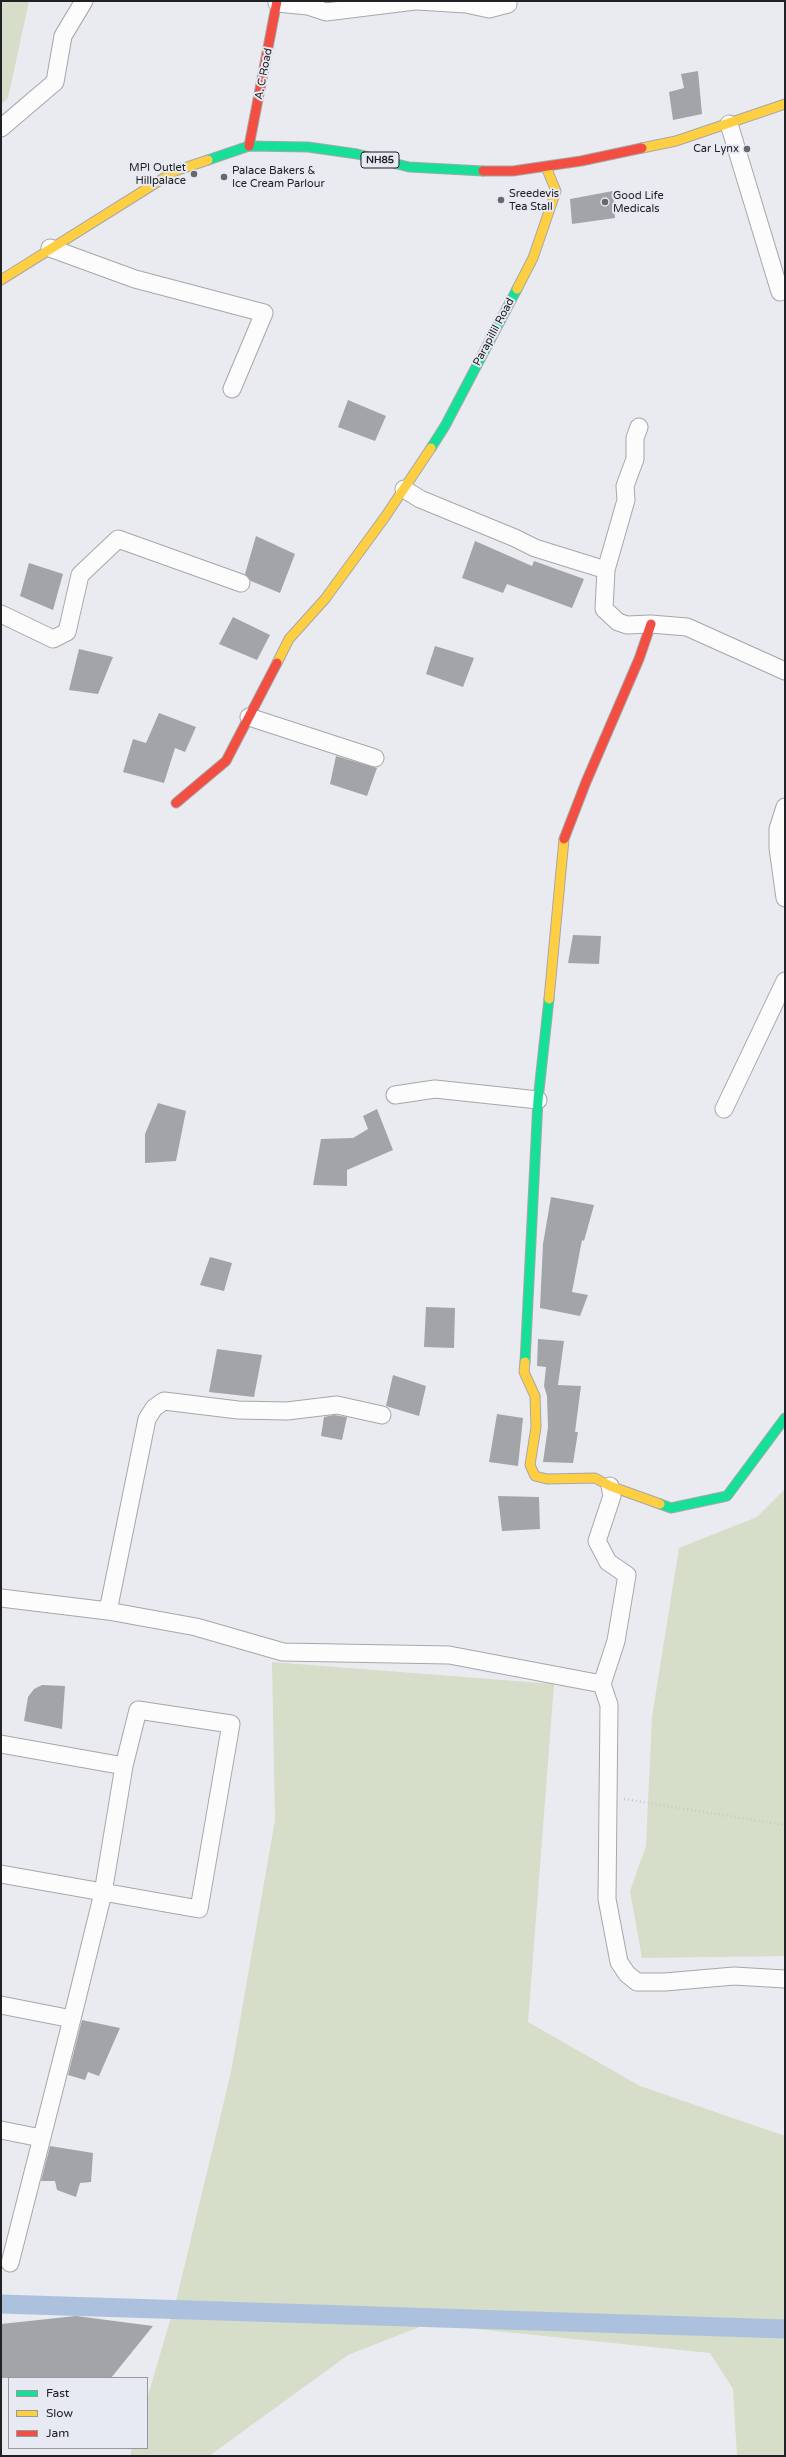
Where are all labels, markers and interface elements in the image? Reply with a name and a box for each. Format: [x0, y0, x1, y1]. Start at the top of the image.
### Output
street label: A. C Road [253, 47, 275, 101]
place label: Car Lynx [693, 142, 739, 156]
marker: Car Lynx [742, 144, 752, 154]
road number: NH85 [361, 152, 399, 168]
place label: MPI Outlet Hillpalace [129, 161, 186, 187]
place label: Palace Bakers & Ice Cream Parlour [232, 164, 325, 190]
marker: MPI Outlet Hillpalace [189, 169, 199, 179]
marker: Palace Bakers & Ice Cream Parlour [219, 172, 229, 182]
place label: Sreedevis Tea Stall [509, 187, 559, 213]
place label: Good Life Medicals [613, 189, 664, 215]
marker: Sreedevis Tea Stall [496, 195, 506, 205]
marker: Good Life Medicals [600, 197, 610, 207]
street label: Parapillil Road [471, 296, 517, 368]
legend [8, 2377, 148, 2449]
text: Fast [46, 2386, 69, 2400]
text: Slow [46, 2406, 73, 2420]
text: Jam [46, 2426, 69, 2440]

